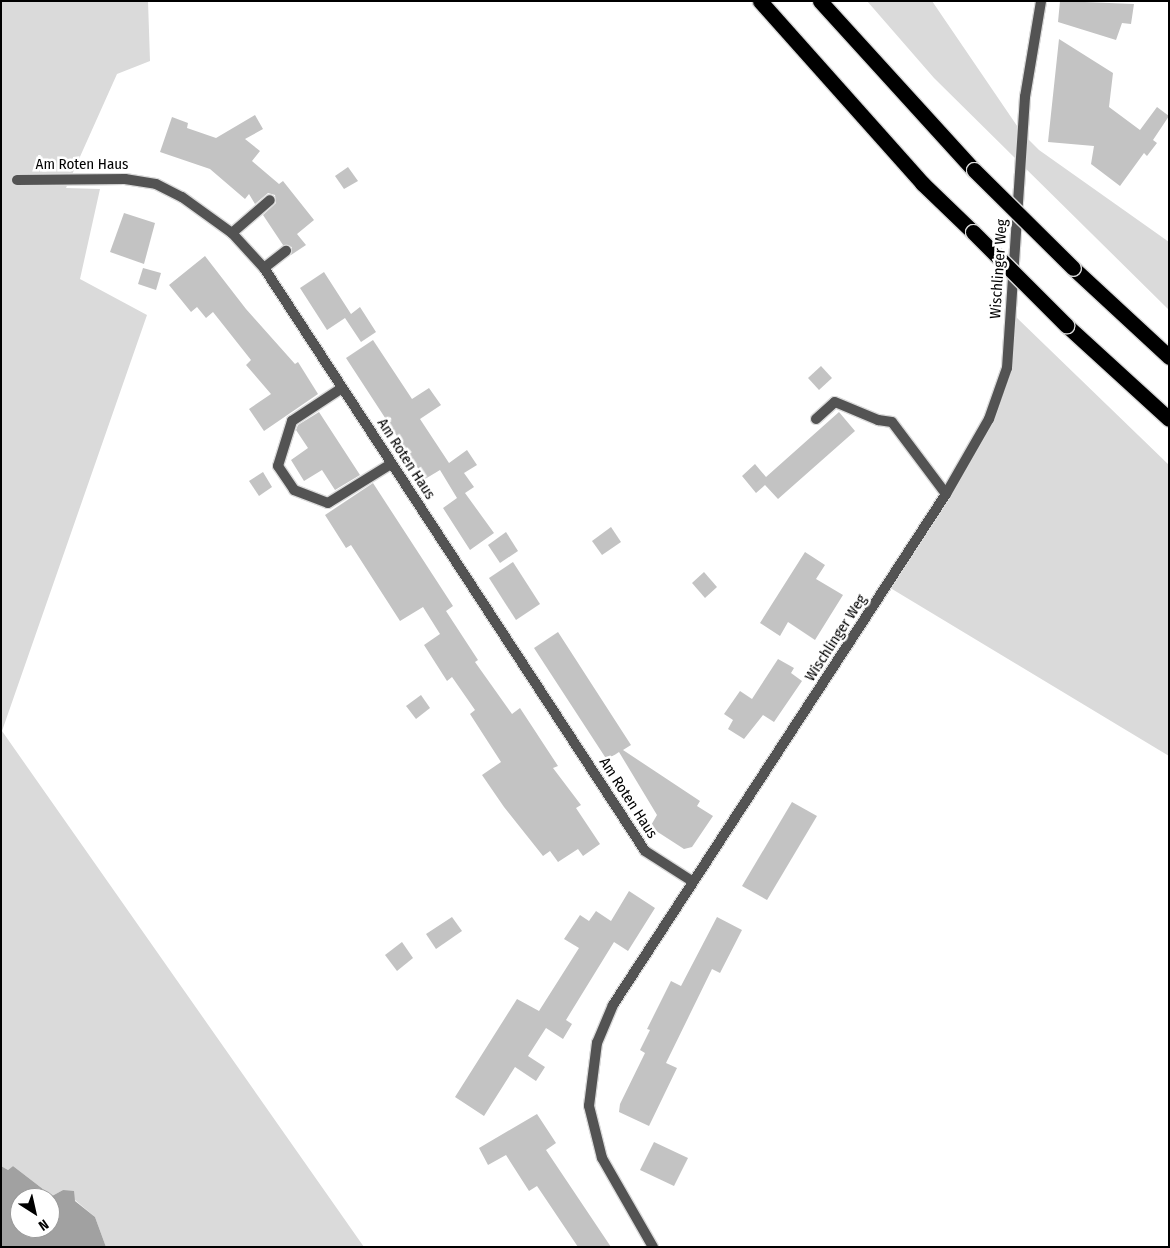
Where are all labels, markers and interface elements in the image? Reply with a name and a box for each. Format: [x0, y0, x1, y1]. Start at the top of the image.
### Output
street label: Am Roten Haus [36, 156, 128, 174]
street label: Wischlinger Weg [987, 219, 1011, 319]
street label: Am Roten Haus [373, 415, 439, 503]
street label: Wischlinger Weg [801, 591, 871, 685]
street label: Am Roten Haus [595, 754, 661, 842]
north arrow [10, 1188, 60, 1238]
text: N [35, 1216, 52, 1234]

